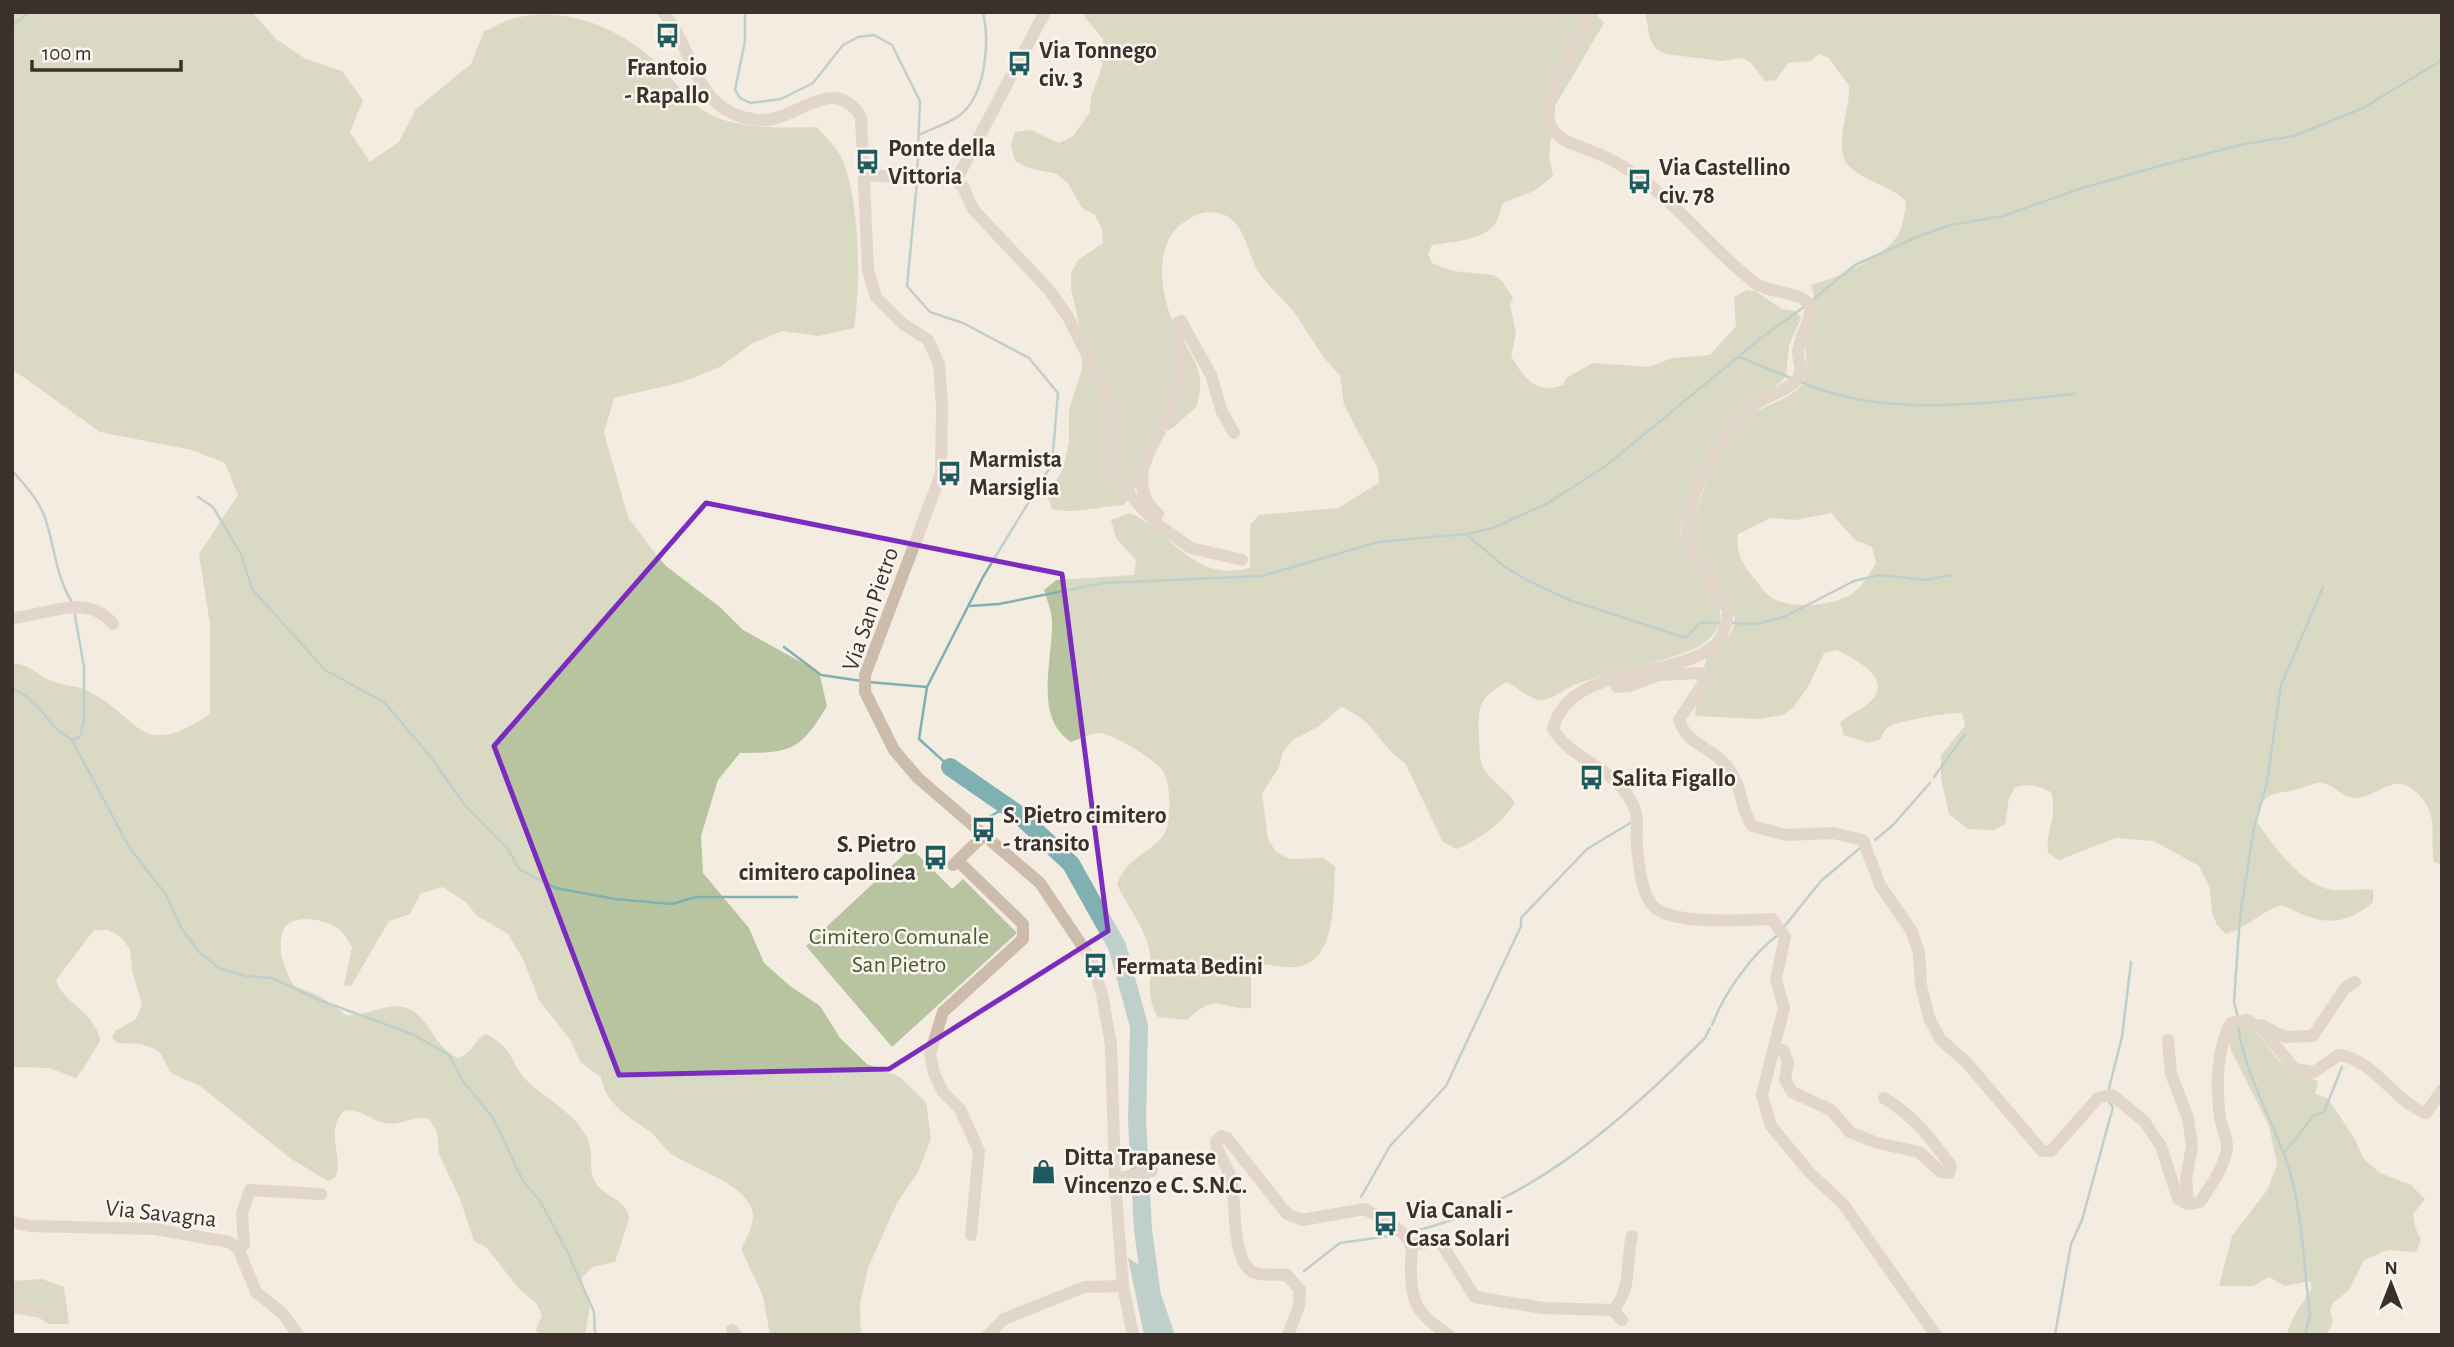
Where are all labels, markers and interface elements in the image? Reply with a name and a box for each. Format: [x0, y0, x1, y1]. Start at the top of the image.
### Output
bus stop icon: Frantoio - Rapallo [653, 22, 681, 50]
scale bar [32, 28, 180, 72]
place label: Via Tonnego civ. 3 [1039, 39, 1157, 91]
text: 100 m [42, 43, 92, 64]
bus stop icon: Via Tonnego civ. 3 [1005, 50, 1033, 78]
place label: Frantoio - Rapallo [625, 56, 710, 108]
place label: Ponte della Vittoria [888, 137, 996, 189]
bus stop icon: Ponte della Vittoria [854, 148, 882, 176]
place label: Via Castellino civ. 78 [1659, 156, 1790, 208]
bus stop icon: Via Castellino civ. 78 [1625, 167, 1653, 195]
place label: Marmista Marsiglia [969, 448, 1062, 500]
bus stop icon: Marmista Marsiglia [935, 459, 963, 487]
street label: Via San Pietro [839, 544, 903, 674]
bus stop icon: Salita Figallo [1578, 764, 1606, 792]
place label: Salita Figallo [1612, 767, 1736, 791]
place label: S. Pietro cimitero - transito [1003, 804, 1167, 856]
bus stop icon: S. Pietro cimitero - transito [969, 815, 997, 843]
place label: S. Pietro cimitero capolinea [739, 833, 916, 885]
bus stop icon: S. Pietro cimitero capolinea [922, 844, 950, 872]
park label: Cimitero Comunale San Pietro [809, 925, 989, 977]
bus stop icon: Fermata Bedini [1082, 952, 1110, 980]
place label: Fermata Bedini [1116, 955, 1263, 979]
place label: Ditta Trapanese Vincenzo e C. S.N.C. [1064, 1146, 1247, 1198]
shop icon: Ditta Trapanese Vincenzo e C. S.N.C. [1030, 1157, 1058, 1185]
street label: Via Savagna [104, 1196, 218, 1232]
place label: Via Canali - Casa Solari [1406, 1199, 1513, 1251]
bus stop icon: Via Canali - Casa Solari [1372, 1210, 1400, 1238]
north arrow [2356, 1249, 2426, 1319]
text: N [2384, 1259, 2398, 1278]

